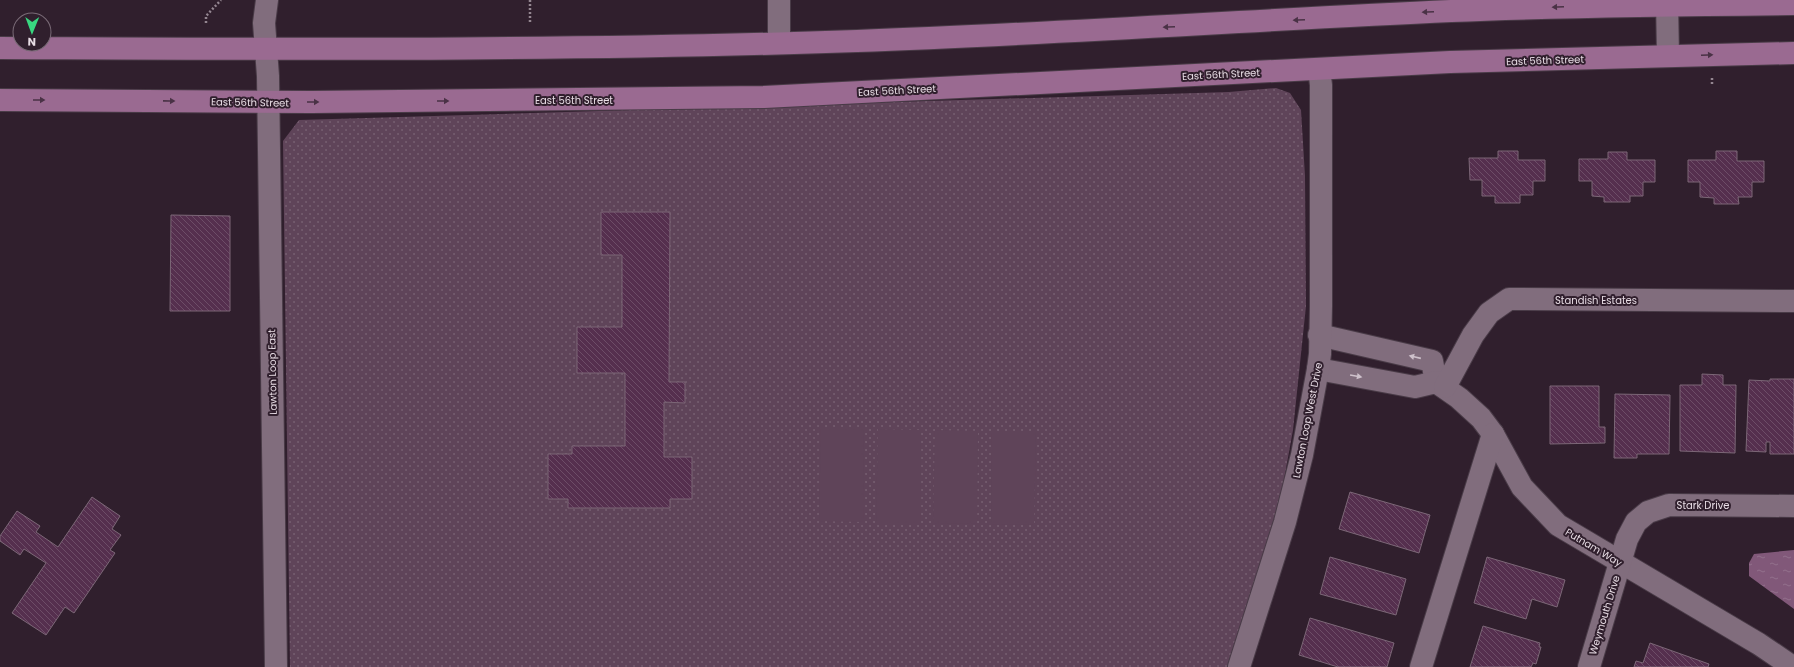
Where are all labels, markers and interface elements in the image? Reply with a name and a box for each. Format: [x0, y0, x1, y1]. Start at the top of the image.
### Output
one-way arrow [1552, 4, 1564, 11]
one-way arrow [1422, 9, 1434, 16]
north arrow [12, 12, 52, 52]
one-way arrow [1293, 16, 1305, 23]
one-way arrow [1163, 23, 1175, 30]
text: N [28, 34, 36, 50]
street label: East 56th Street [1506, 52, 1585, 69]
one-way arrow [1701, 52, 1714, 58]
street label: East 56th Street [1182, 65, 1261, 84]
street label: East 56th Street [858, 81, 937, 100]
street label: East 56th Street [535, 93, 613, 108]
street label: East 56th Street [211, 94, 289, 111]
one-way arrow [33, 97, 46, 103]
one-way arrow [163, 98, 176, 104]
one-way arrow [437, 98, 450, 104]
one-way arrow [307, 99, 320, 105]
street label: Standish Estates [1555, 293, 1637, 308]
street label: Lawton Loop East [264, 329, 281, 415]
one-way arrow [1409, 353, 1421, 359]
street label: Lawton Loop West Drive [1289, 361, 1326, 479]
one-way arrow [1350, 374, 1362, 380]
street label: Stark Drive [1677, 498, 1729, 513]
street label: Putnam Way [1562, 524, 1625, 571]
street label: Weymouth Drive [1585, 574, 1624, 657]

